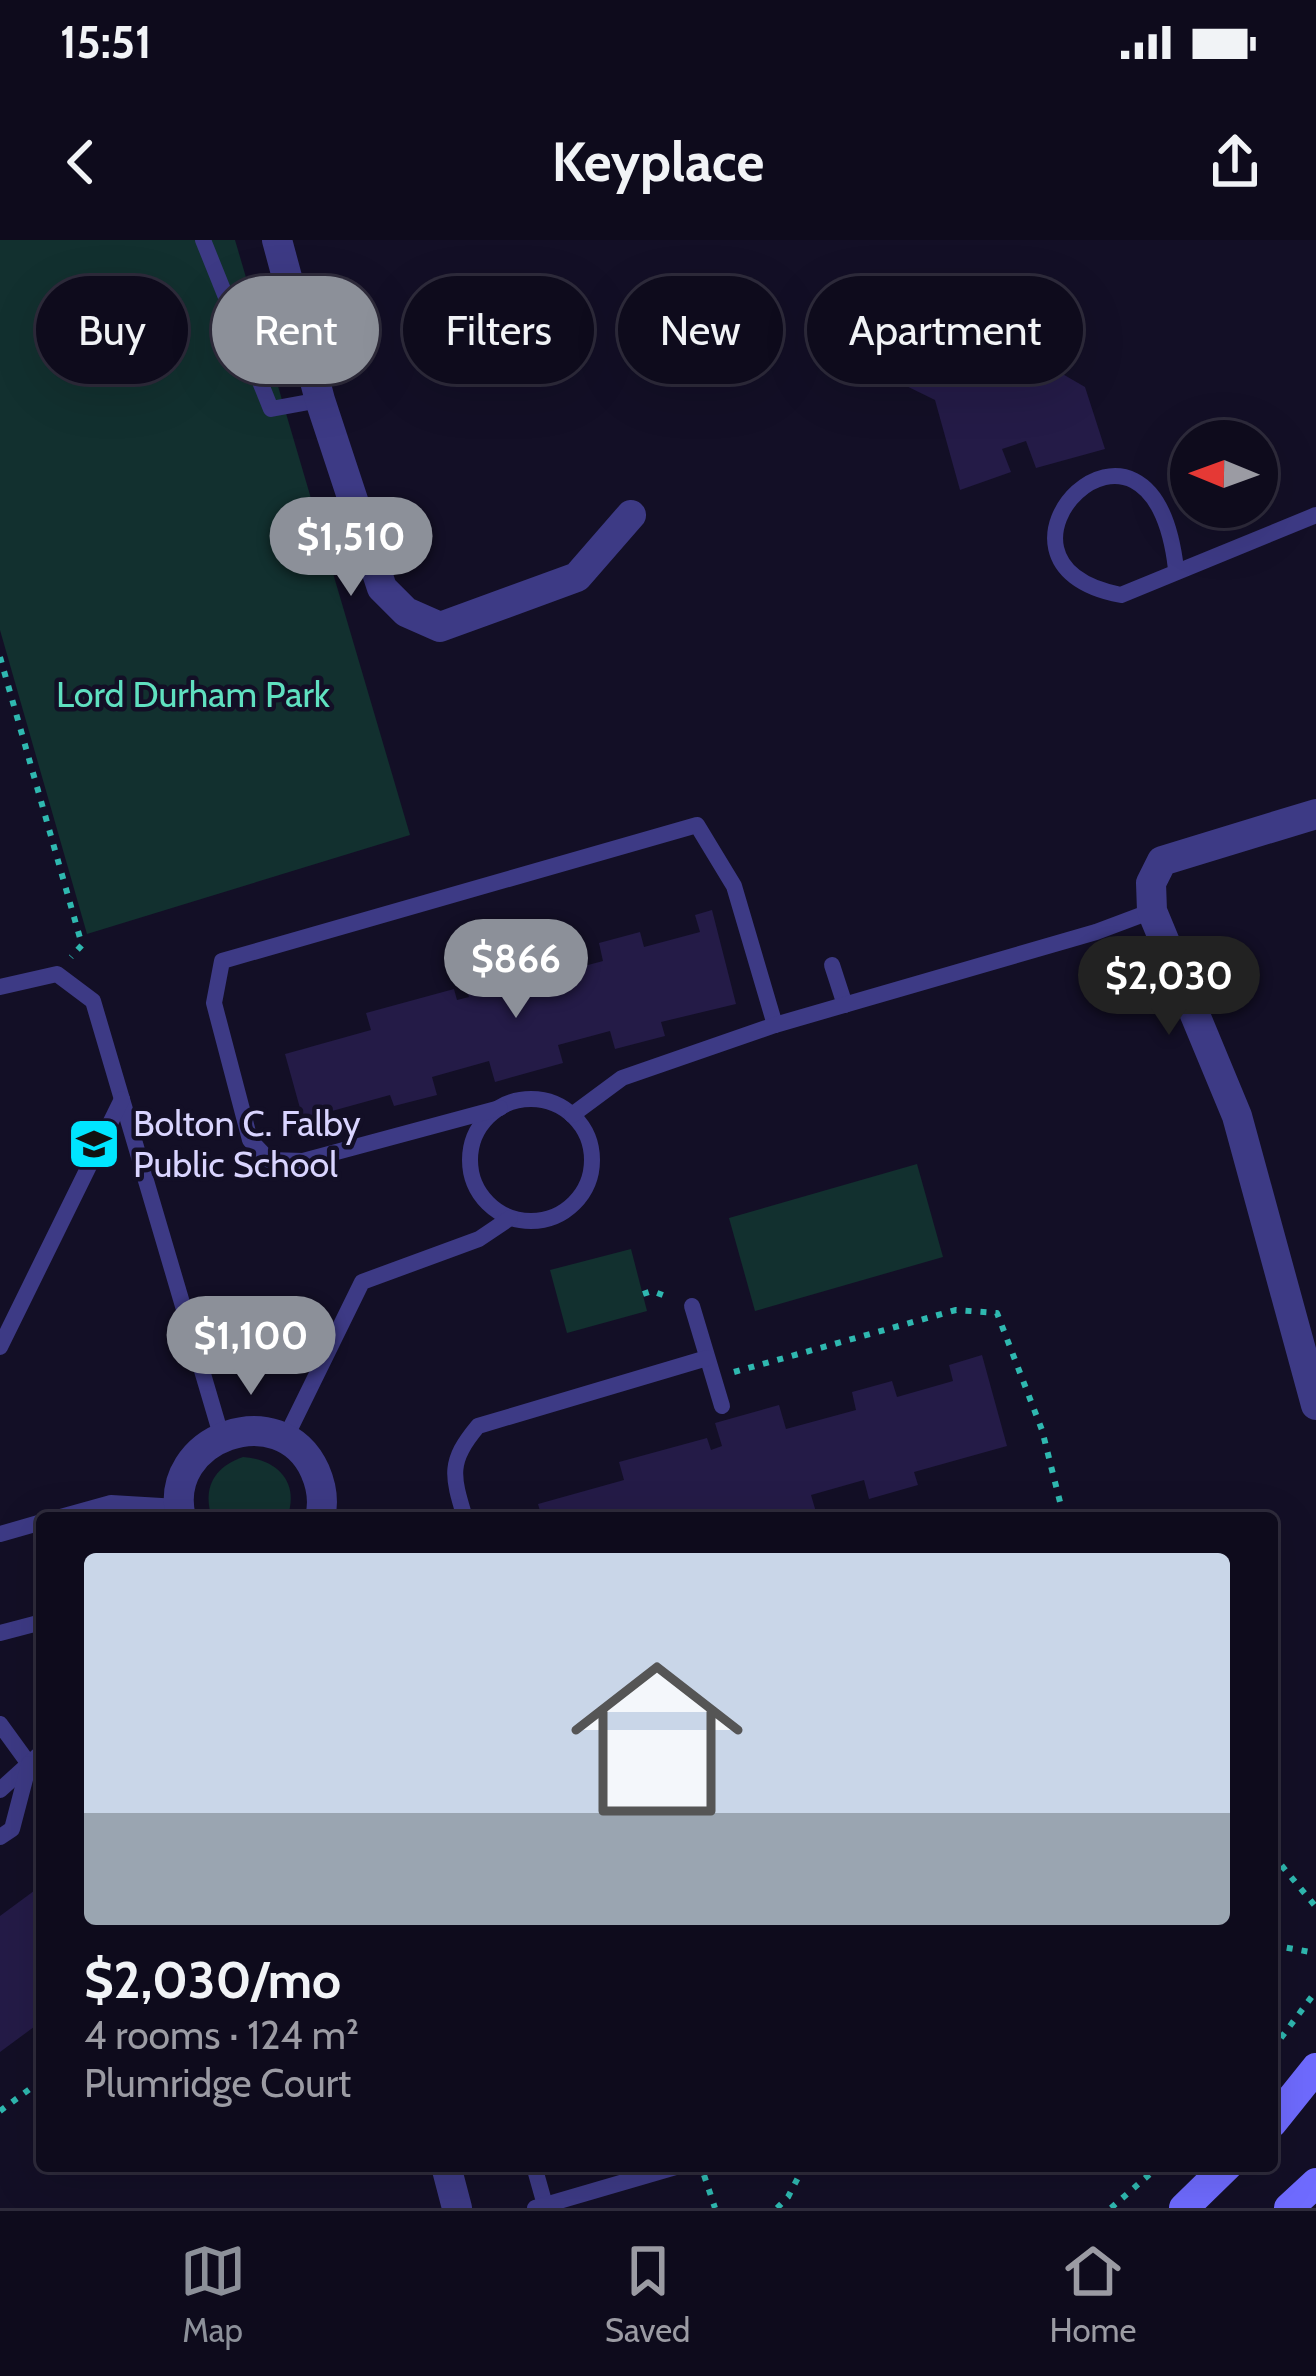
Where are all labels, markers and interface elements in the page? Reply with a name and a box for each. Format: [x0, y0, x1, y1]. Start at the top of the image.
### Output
text: 15:51 [60, 15, 152, 69]
icon: back [48, 129, 114, 195]
text: Keyplace [552, 129, 764, 195]
icon: share [1202, 129, 1268, 195]
chip: Buy [36, 276, 188, 384]
chip: Rent [212, 276, 379, 384]
chip: Filters [403, 276, 594, 384]
chip: New [618, 276, 783, 384]
chip: Apartment [807, 276, 1083, 384]
north arrow [1170, 420, 1278, 528]
map controls [1170, 420, 1278, 528]
pin: $1,510 [253, 497, 449, 599]
text: $1,510 [297, 512, 405, 560]
park label: Lord Durham Park [56, 672, 331, 716]
pin: $866 [445, 919, 587, 1021]
text: $866 [471, 934, 561, 982]
pin: $2,030 [1071, 936, 1267, 1038]
text: $2,030 [1105, 951, 1233, 999]
place label: Bolton C. Falby Public School [133, 1101, 361, 1186]
school or university icon: Bolton C. Falby Public School [66, 1116, 122, 1172]
pin: $1,100 [153, 1296, 349, 1398]
text: $1,100 [194, 1311, 308, 1359]
icon: home [549, 1631, 765, 1847]
text: $2,030/mo [84, 1949, 341, 2011]
text: 4 rooms · 124 m² [84, 2011, 359, 2059]
text: Plumridge Court [84, 2059, 351, 2107]
tab: Map [180, 2238, 246, 2350]
tab: Saved [605, 2238, 690, 2350]
tab: Home [1050, 2238, 1136, 2350]

